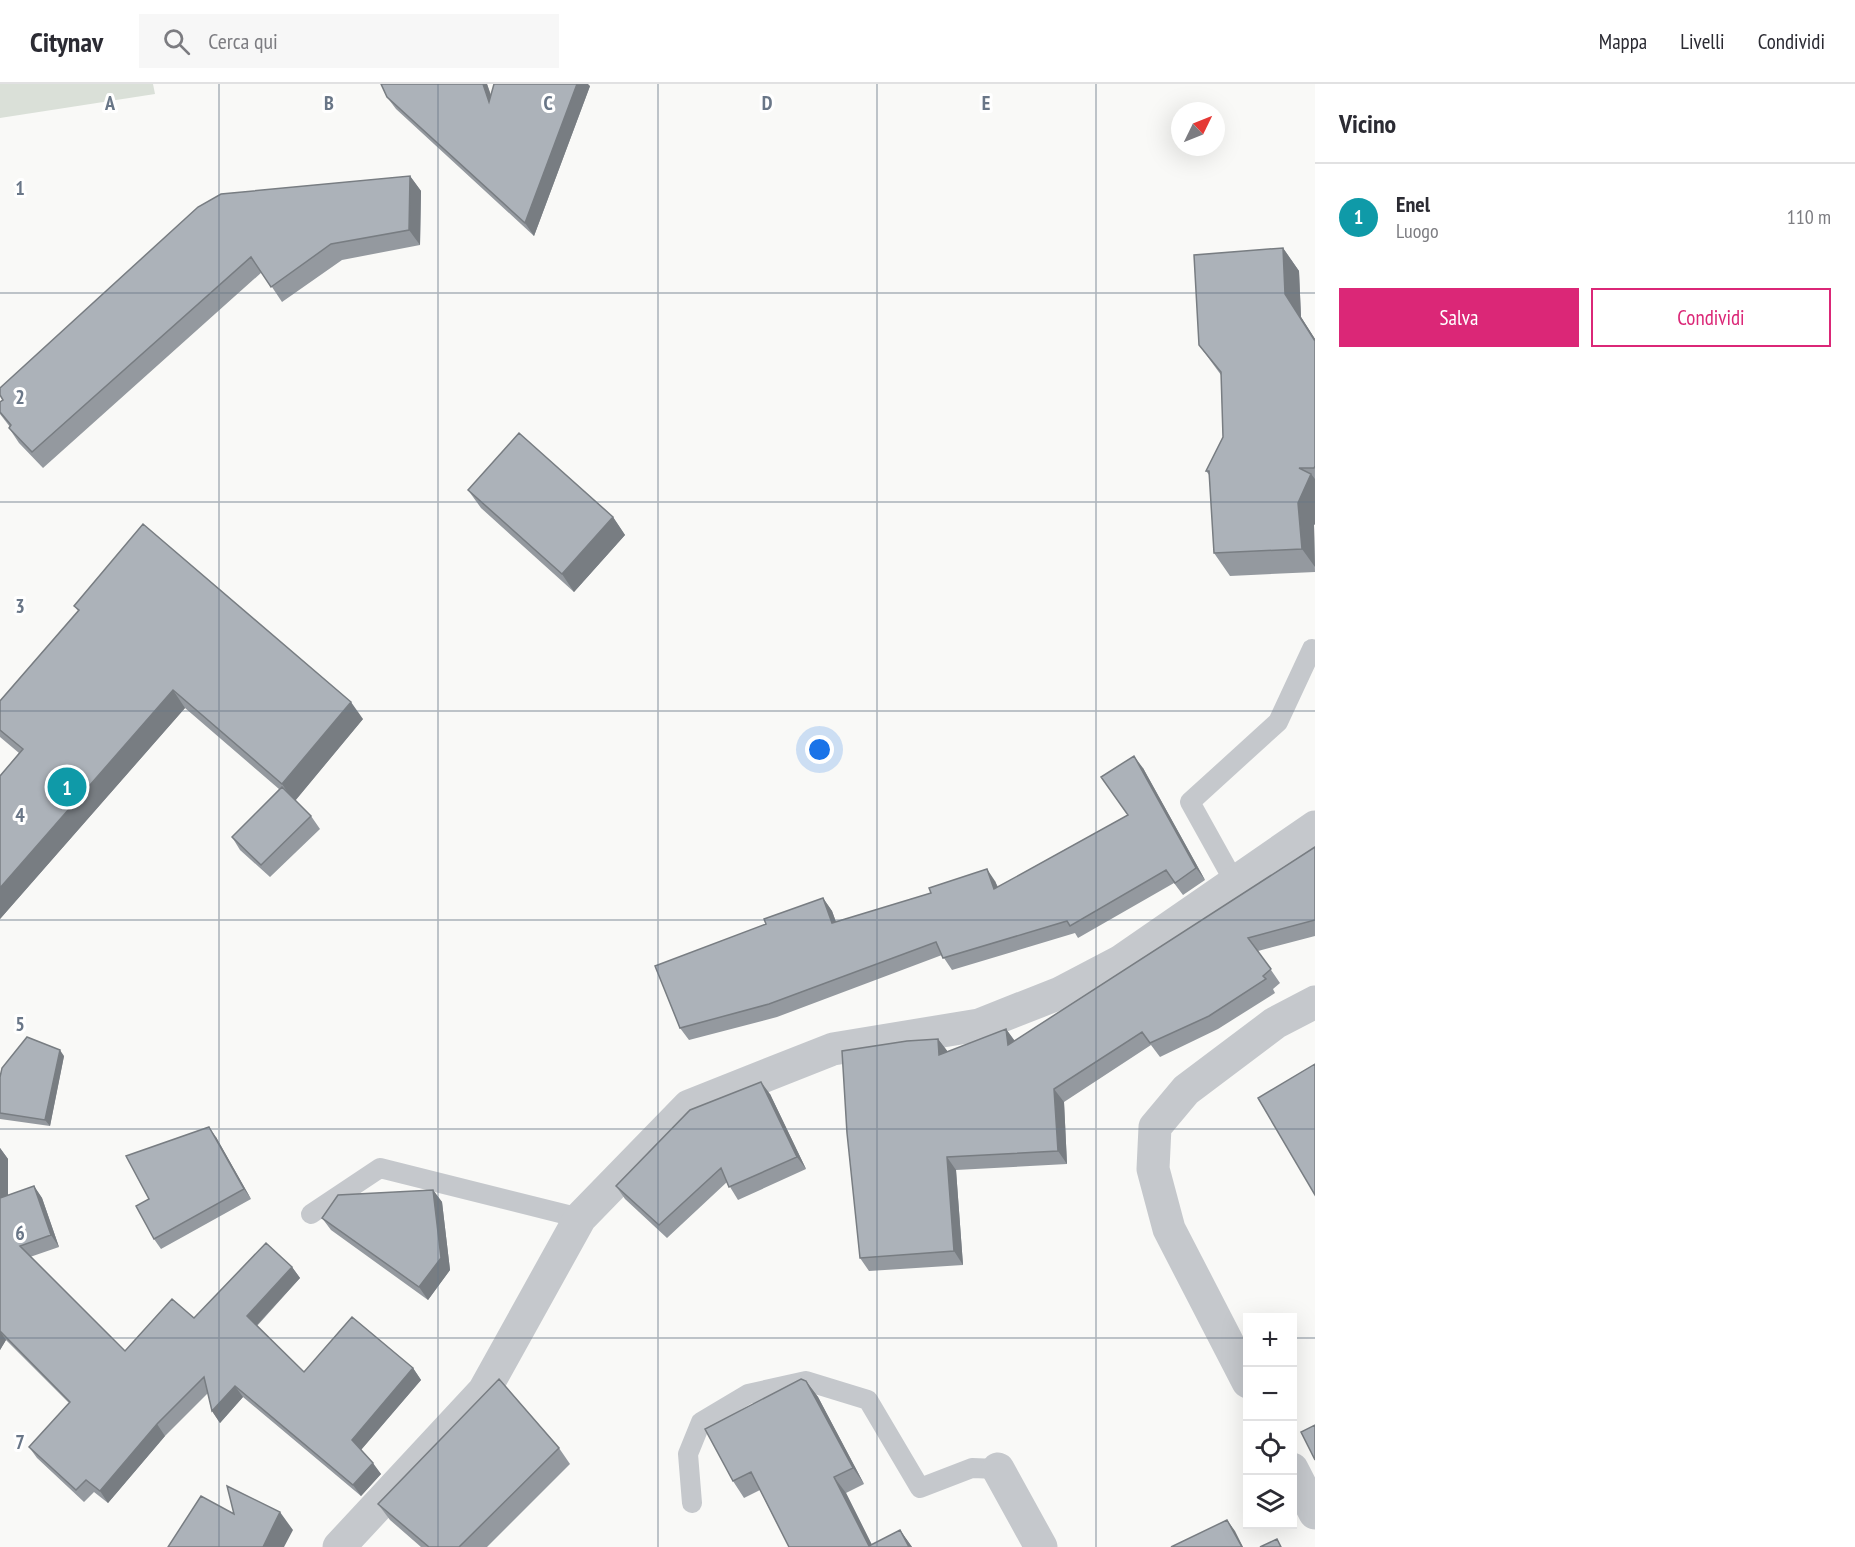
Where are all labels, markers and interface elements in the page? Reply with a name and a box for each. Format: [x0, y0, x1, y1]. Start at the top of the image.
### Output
search box [139, 14, 559, 68]
text: Citynav [30, 23, 103, 60]
icon: search [160, 25, 193, 58]
text: Cerca qui [208, 27, 278, 55]
text: Mappa [1599, 28, 1647, 55]
text: Livelli [1680, 28, 1725, 55]
text: Condividi [1758, 28, 1825, 55]
text: A [104, 90, 116, 116]
text: B [324, 90, 334, 116]
text: C [543, 90, 553, 116]
text: D [762, 90, 773, 116]
text: E [982, 90, 990, 116]
north arrow [1171, 102, 1225, 156]
text: Vicino [1339, 107, 1396, 140]
text: 1 [15, 175, 25, 201]
text: Enel [1396, 190, 1430, 218]
text: 1 [1354, 204, 1363, 230]
text: 110 m [1787, 204, 1831, 230]
text: Luogo [1396, 218, 1439, 244]
button: Salva [1339, 288, 1579, 347]
button: Condividi [1591, 288, 1831, 347]
text: 2 [15, 384, 25, 410]
text: 3 [15, 593, 25, 619]
your location [805, 735, 834, 764]
pin: 1 [48, 764, 86, 810]
text: 4 [15, 802, 25, 828]
text: 5 [15, 1011, 25, 1037]
text: 6 [15, 1220, 25, 1246]
map controls [1243, 1313, 1297, 1529]
button: + [1243, 1313, 1297, 1367]
button: − [1243, 1367, 1297, 1421]
button: locate [1243, 1421, 1297, 1475]
text: 7 [15, 1429, 25, 1455]
button: layers [1243, 1475, 1297, 1529]

